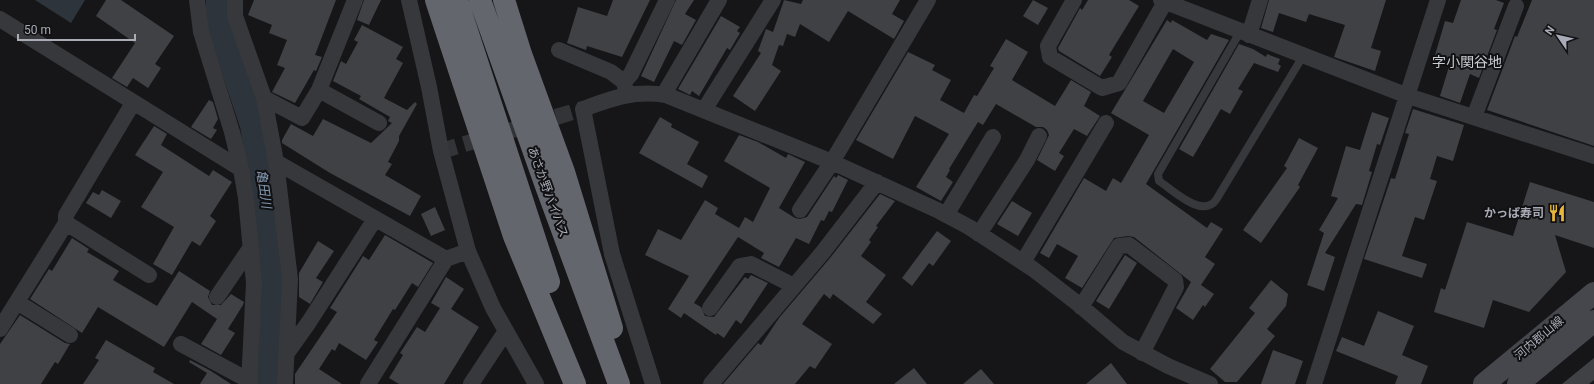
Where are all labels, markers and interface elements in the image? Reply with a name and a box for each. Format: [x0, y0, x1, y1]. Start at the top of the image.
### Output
scale bar [18, 16, 135, 42]
north arrow [1538, 16, 1578, 56]
text: 50 m [24, 23, 51, 37]
text: N [1543, 24, 1558, 38]
district label: 字小関谷地 [1432, 54, 1502, 70]
street label: あさか野バイパス [525, 145, 571, 239]
water label: 亀田川 [254, 169, 274, 211]
restaurant icon: かっぱ寿司 [1547, 203, 1567, 223]
place label: かっぱ寿司 [1484, 206, 1544, 220]
street label: 河内郡山線 [1512, 313, 1566, 363]

